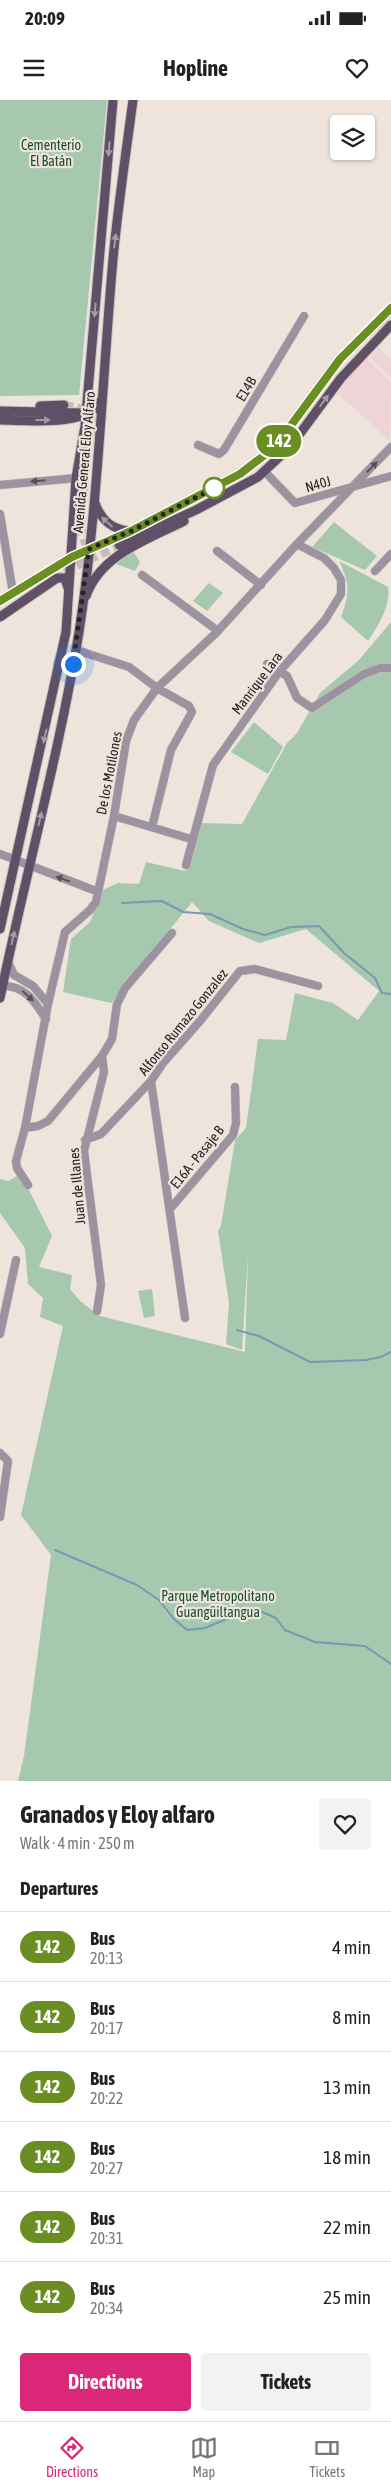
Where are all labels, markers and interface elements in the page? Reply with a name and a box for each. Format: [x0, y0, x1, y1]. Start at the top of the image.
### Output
text: 20:09 [25, 7, 65, 29]
icon: menu [20, 54, 48, 82]
icon: heart [343, 54, 371, 82]
text: Hopline [163, 55, 228, 81]
map controls [330, 115, 375, 160]
button: layers [330, 115, 375, 160]
park label: Cementerio El Batán [21, 137, 81, 169]
one-way arrow [105, 141, 113, 157]
one-way arrow [111, 233, 119, 249]
one-way arrow [90, 303, 98, 319]
street label: E14B [233, 374, 260, 404]
street label: Avenida General Eloy Alfaro [70, 390, 98, 534]
one-way arrow [319, 394, 329, 408]
one-way arrow [36, 416, 52, 424]
line badge: 142 [250, 425, 308, 457]
text: 142 [266, 430, 292, 451]
one-way arrow [366, 461, 378, 473]
street label: N40J [303, 473, 333, 495]
unlabelled marker [203, 477, 225, 499]
one-way arrow [30, 478, 46, 486]
one-way arrow [102, 516, 114, 528]
street label: Manrique Lara [228, 649, 286, 717]
your location [61, 652, 86, 677]
one-way arrow [40, 728, 48, 744]
street label: De los Motilones [93, 730, 125, 816]
one-way arrow [36, 811, 44, 827]
one-way arrow [55, 875, 70, 883]
one-way arrow [9, 931, 17, 946]
street label: Alfonso Rumazo Gonzalez [135, 966, 231, 1078]
one-way arrow [22, 990, 34, 1002]
street label: E16A - Pasaje B [167, 1122, 227, 1192]
street label: Juan de Illanes [66, 1147, 88, 1225]
park label: Parque Metropolitano Guangüiltangua [161, 1588, 275, 1620]
button: heart [319, 1798, 371, 1850]
text: Granados y Eloy alfaro [20, 1801, 215, 1828]
text: Walk · 4 min · 250 m [20, 1834, 134, 1852]
text: Departures [20, 1877, 98, 1899]
text: Bus [90, 1927, 115, 1949]
text: 142 [35, 1936, 60, 1957]
text: 4 min [332, 1936, 371, 1958]
text: 20:13 [90, 1949, 123, 1967]
text: Bus [90, 1997, 115, 2019]
text: 142 [35, 2006, 60, 2027]
text: 8 min [332, 2006, 371, 2028]
text: 20:17 [90, 2019, 123, 2037]
text: Bus [90, 2067, 115, 2089]
text: 142 [35, 2076, 60, 2097]
text: 13 min [323, 2076, 371, 2098]
text: 20:22 [90, 2089, 123, 2107]
text: Bus [90, 2137, 115, 2159]
text: 142 [35, 2146, 60, 2167]
text: 18 min [323, 2146, 371, 2168]
text: 20:27 [90, 2159, 123, 2177]
text: Bus [90, 2207, 115, 2229]
text: 142 [35, 2216, 60, 2237]
text: 22 min [323, 2216, 371, 2238]
text: 20:31 [90, 2229, 123, 2247]
text: Bus [90, 2277, 115, 2299]
text: 142 [35, 2286, 60, 2307]
text: 25 min [323, 2286, 371, 2308]
text: 20:34 [90, 2299, 123, 2317]
button: Directions [20, 2353, 191, 2411]
button: Tickets [201, 2353, 371, 2411]
tab: Directions [46, 2434, 98, 2480]
tab: Map [190, 2434, 218, 2480]
tab: Tickets [310, 2434, 345, 2480]

